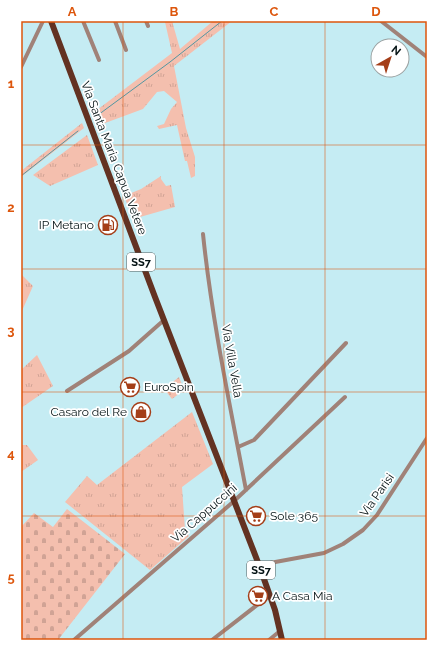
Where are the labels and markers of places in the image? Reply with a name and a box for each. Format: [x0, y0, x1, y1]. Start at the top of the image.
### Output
fuel station icon: IP Metano [97, 214, 119, 236]
place label: IP Metano [39, 218, 94, 232]
supermarket icon: EuroSpin [119, 376, 141, 398]
place label: EuroSpin [144, 380, 194, 394]
shop icon: Casaro del Re [130, 401, 152, 423]
place label: Casaro del Re [51, 405, 127, 419]
supermarket icon: Sole 365 [245, 505, 267, 527]
place label: Sole 365 [270, 509, 318, 523]
supermarket icon: A Casa Mia [247, 585, 269, 607]
place label: A Casa Mia [272, 589, 333, 603]

